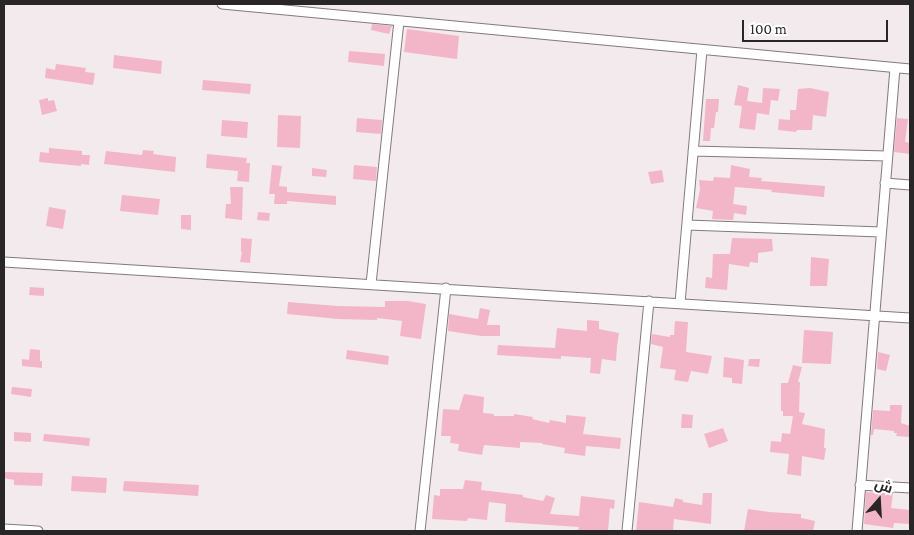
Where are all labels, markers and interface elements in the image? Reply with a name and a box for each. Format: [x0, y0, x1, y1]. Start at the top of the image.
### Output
scale bar [744, 10, 890, 42]
text: 100 m [750, 21, 787, 37]
north arrow [854, 475, 904, 525]
text: ش [873, 475, 895, 496]

